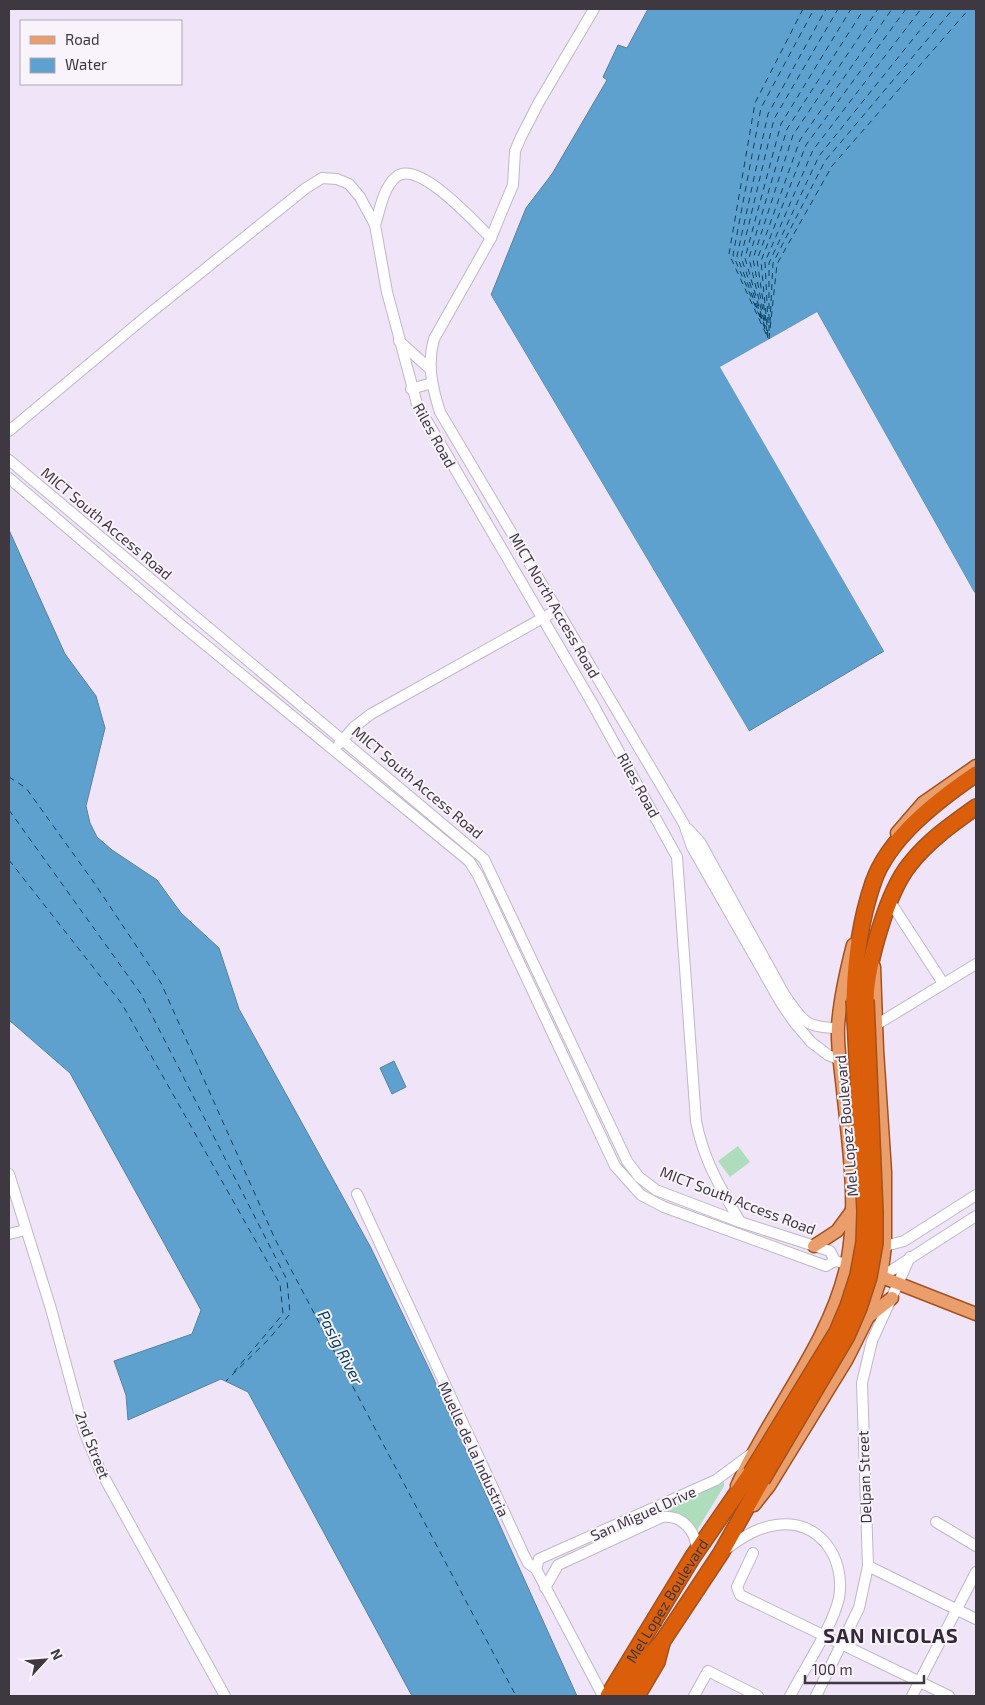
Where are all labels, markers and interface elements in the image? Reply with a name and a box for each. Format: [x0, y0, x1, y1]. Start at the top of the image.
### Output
legend [20, 20, 182, 85]
text: Road [65, 30, 100, 48]
text: Water [65, 55, 107, 73]
street label: Riles Road [410, 400, 460, 470]
street label: MICT South Access Road [38, 463, 176, 583]
street label: MICT North Access Road [506, 529, 604, 681]
street label: MICT South Access Road [349, 722, 487, 842]
street label: Riles Road [614, 750, 664, 820]
street label: Mel Lopez Boulevard [831, 1054, 861, 1198]
street label: MICT South Access Road [658, 1162, 818, 1238]
water label: Pasig River [314, 1307, 368, 1388]
street label: Muelle de la Industria [435, 1378, 513, 1520]
street label: 2nd Street [72, 1409, 114, 1482]
street label: Delpan Street [853, 1430, 875, 1524]
street label: San Miguel Drive [587, 1482, 699, 1544]
street label: Mel Lopez Boulevard [622, 1535, 712, 1666]
district label: SAN NICOLAS [823, 1623, 959, 1647]
north arrow [20, 1635, 70, 1685]
text: N [47, 1646, 67, 1662]
scale bar [805, 1652, 924, 1684]
text: 100 m [812, 1660, 853, 1678]

